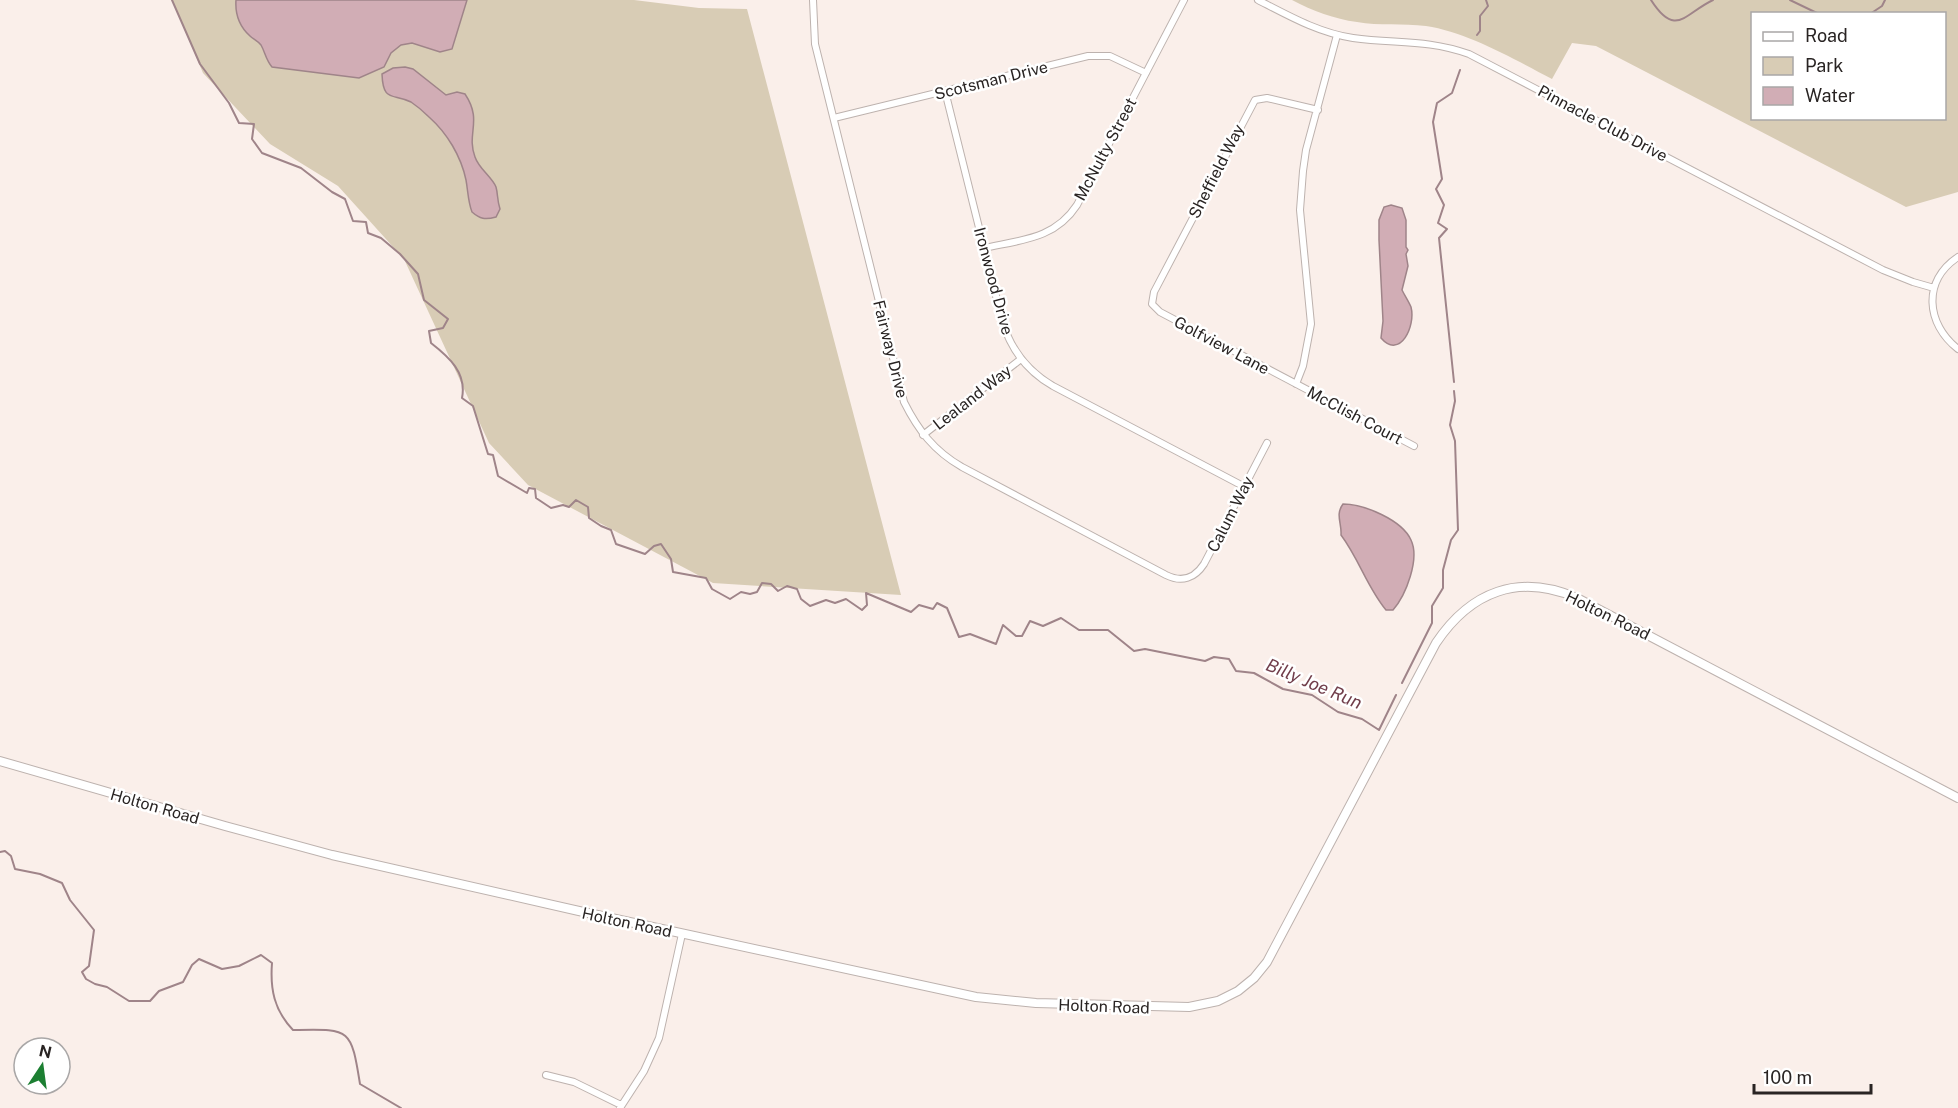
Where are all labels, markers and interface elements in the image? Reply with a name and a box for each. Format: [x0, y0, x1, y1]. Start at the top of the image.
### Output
legend [1751, 12, 1946, 120]
text: Road [1805, 25, 1848, 46]
text: Park [1805, 55, 1843, 76]
street label: Scotsman Drive [932, 57, 1050, 104]
street label: Pinnacle Club Drive [1535, 81, 1671, 166]
text: Water [1805, 85, 1855, 106]
street label: McNulty Street [1070, 95, 1141, 204]
street label: Sheffield Way [1185, 121, 1249, 221]
street label: Ironwood Drive [970, 225, 1017, 337]
street label: Fairway Drive [869, 298, 912, 400]
street label: Golfview Lane [1171, 312, 1273, 379]
street label: Lealand Way [929, 361, 1016, 434]
street label: McClish Court [1304, 382, 1406, 449]
street label: Calum Way [1203, 473, 1258, 555]
street label: Holton Road [1562, 587, 1653, 644]
water label: Billy Joe Run [1263, 654, 1365, 713]
street label: Holton Road [108, 785, 201, 828]
street label: Holton Road [580, 904, 674, 941]
street label: Holton Road [1058, 995, 1150, 1018]
north arrow [12, 1036, 72, 1096]
text: N [37, 1041, 53, 1063]
scale bar [1754, 1057, 1871, 1095]
text: 100 m [1763, 1067, 1812, 1088]

